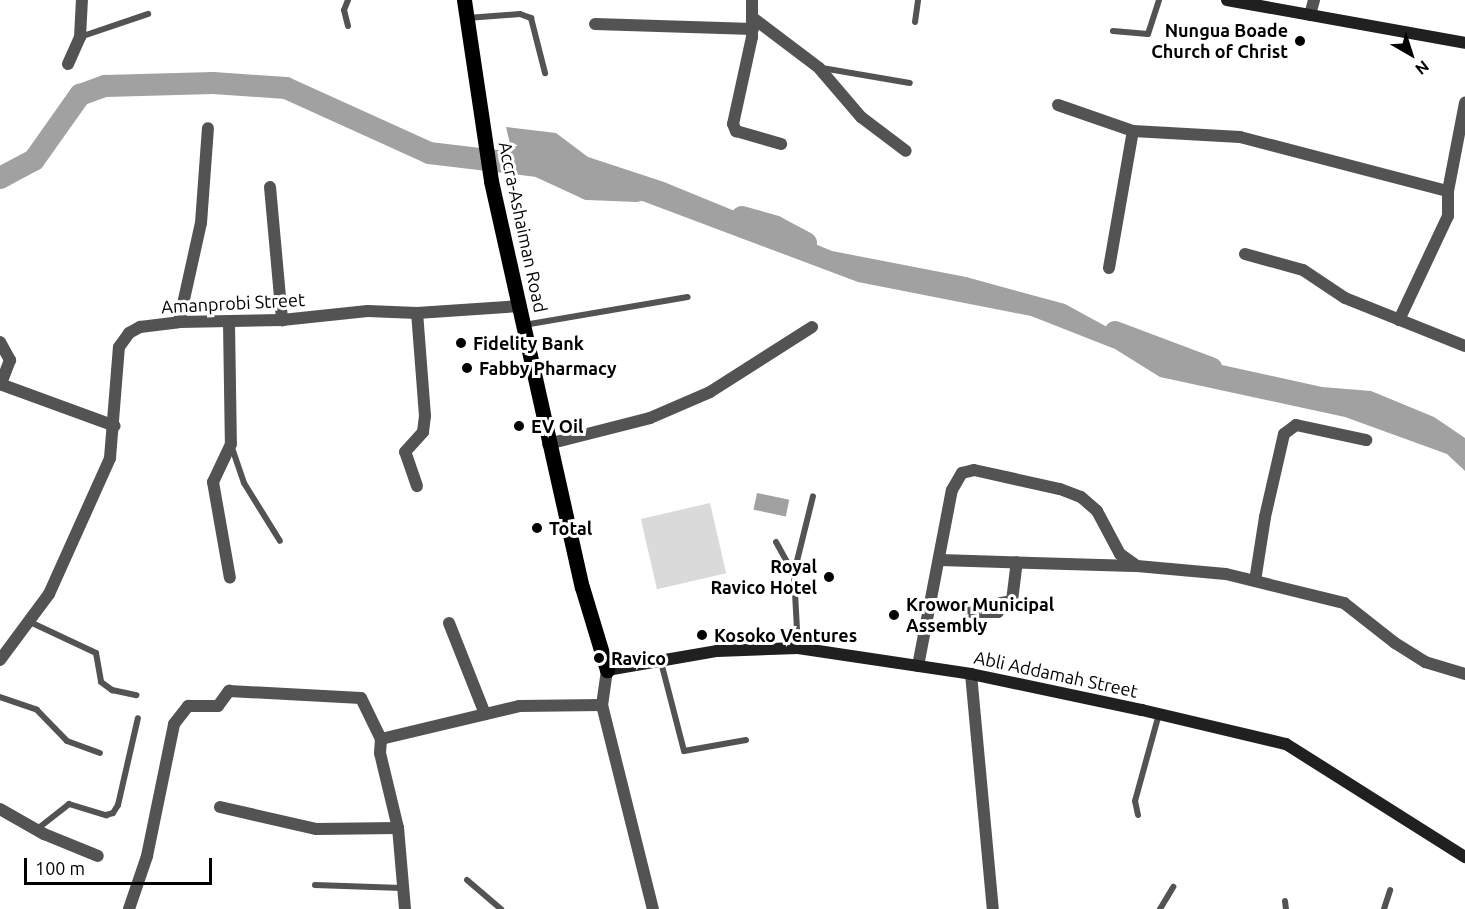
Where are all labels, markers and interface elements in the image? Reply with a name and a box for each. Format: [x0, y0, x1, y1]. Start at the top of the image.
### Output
place label: Nungua Boade Church of Christ [1151, 20, 1288, 63]
north arrow [1381, 24, 1441, 84]
marker: Nungua Boade Church of Christ [1293, 34, 1307, 48]
text: N [1412, 57, 1433, 79]
street label: Accra-Ashaiman Road [494, 140, 552, 314]
street label: Amanprobi Street [161, 288, 305, 318]
place label: Fidelity Bank [473, 332, 584, 354]
marker: Fidelity Bank [454, 336, 468, 350]
place label: Fabby Pharmacy [479, 357, 617, 379]
marker: Fabby Pharmacy [460, 361, 474, 375]
place label: EV Oil [531, 415, 583, 437]
marker: EV Oil [512, 419, 526, 433]
place label: Total [549, 517, 592, 539]
marker: Total [530, 521, 544, 535]
place label: Royal Ravico Hotel [711, 556, 817, 598]
marker: Royal Ravico Hotel [822, 570, 836, 584]
place label: Krowor Municipal Assembly [906, 594, 1054, 636]
marker: Krowor Municipal Assembly [887, 608, 901, 622]
place label: Kosoko Ventures [714, 624, 857, 646]
marker: Kosoko Ventures [695, 628, 709, 642]
street label: Abli Addamah Street [972, 646, 1140, 702]
place label: Ravico [611, 647, 666, 669]
marker: Ravico [592, 651, 606, 665]
scale bar [27, 846, 214, 884]
text: 100 m [35, 858, 85, 878]

